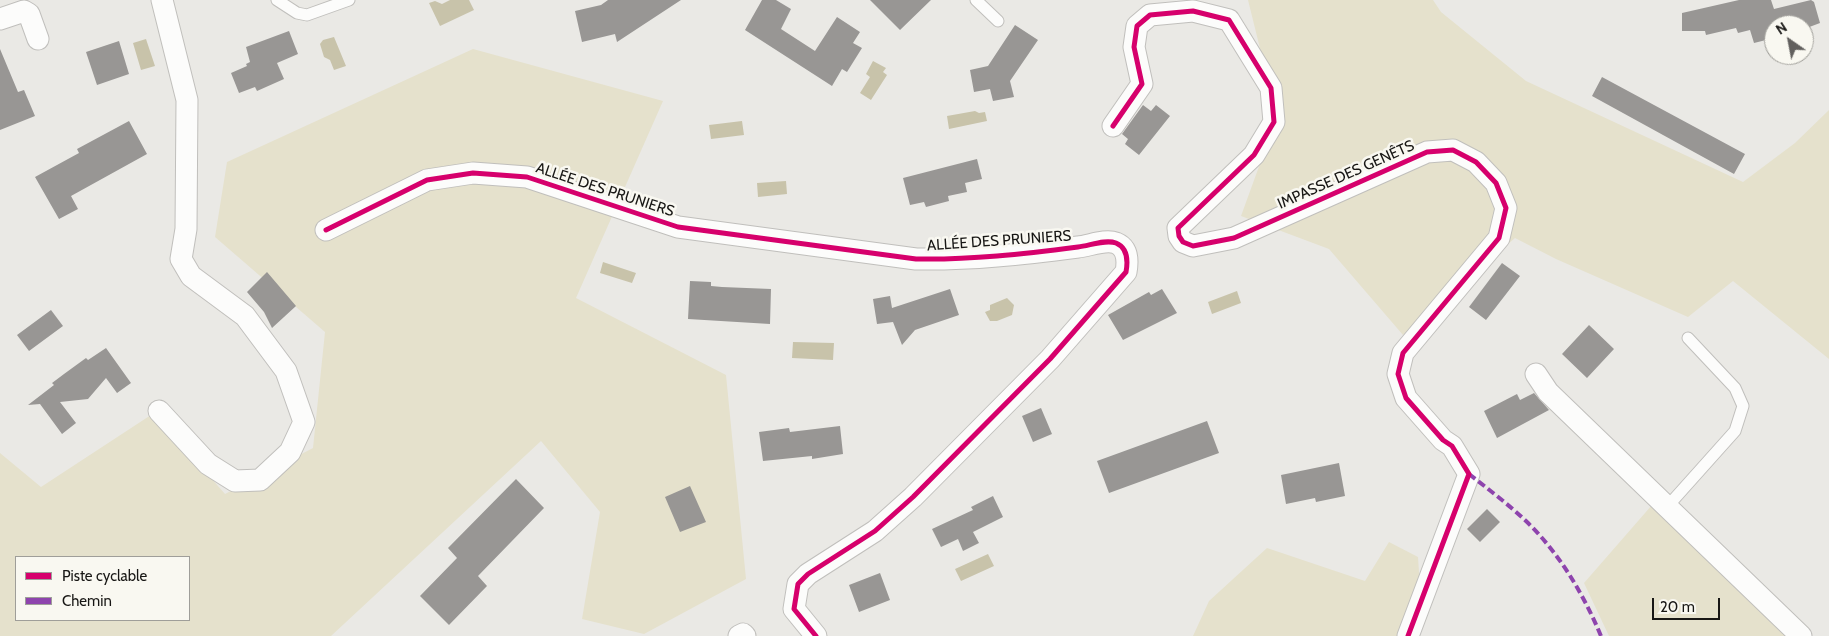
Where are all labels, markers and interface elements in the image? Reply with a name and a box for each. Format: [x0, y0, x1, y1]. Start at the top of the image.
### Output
north arrow [1764, 15, 1814, 65]
text: N [1772, 18, 1790, 39]
street label: IMPASSE DES GENÊTS [1275, 137, 1417, 213]
street label: ALLÉE DES PRUNIERS [533, 159, 677, 221]
street label: ALLÉE DES PRUNIERS [926, 227, 1072, 255]
legend [15, 556, 190, 621]
text: Piste cyclable [62, 567, 147, 585]
scale bar [1654, 588, 1722, 620]
text: Chemin [62, 592, 112, 610]
text: 20 m [1660, 598, 1695, 616]

